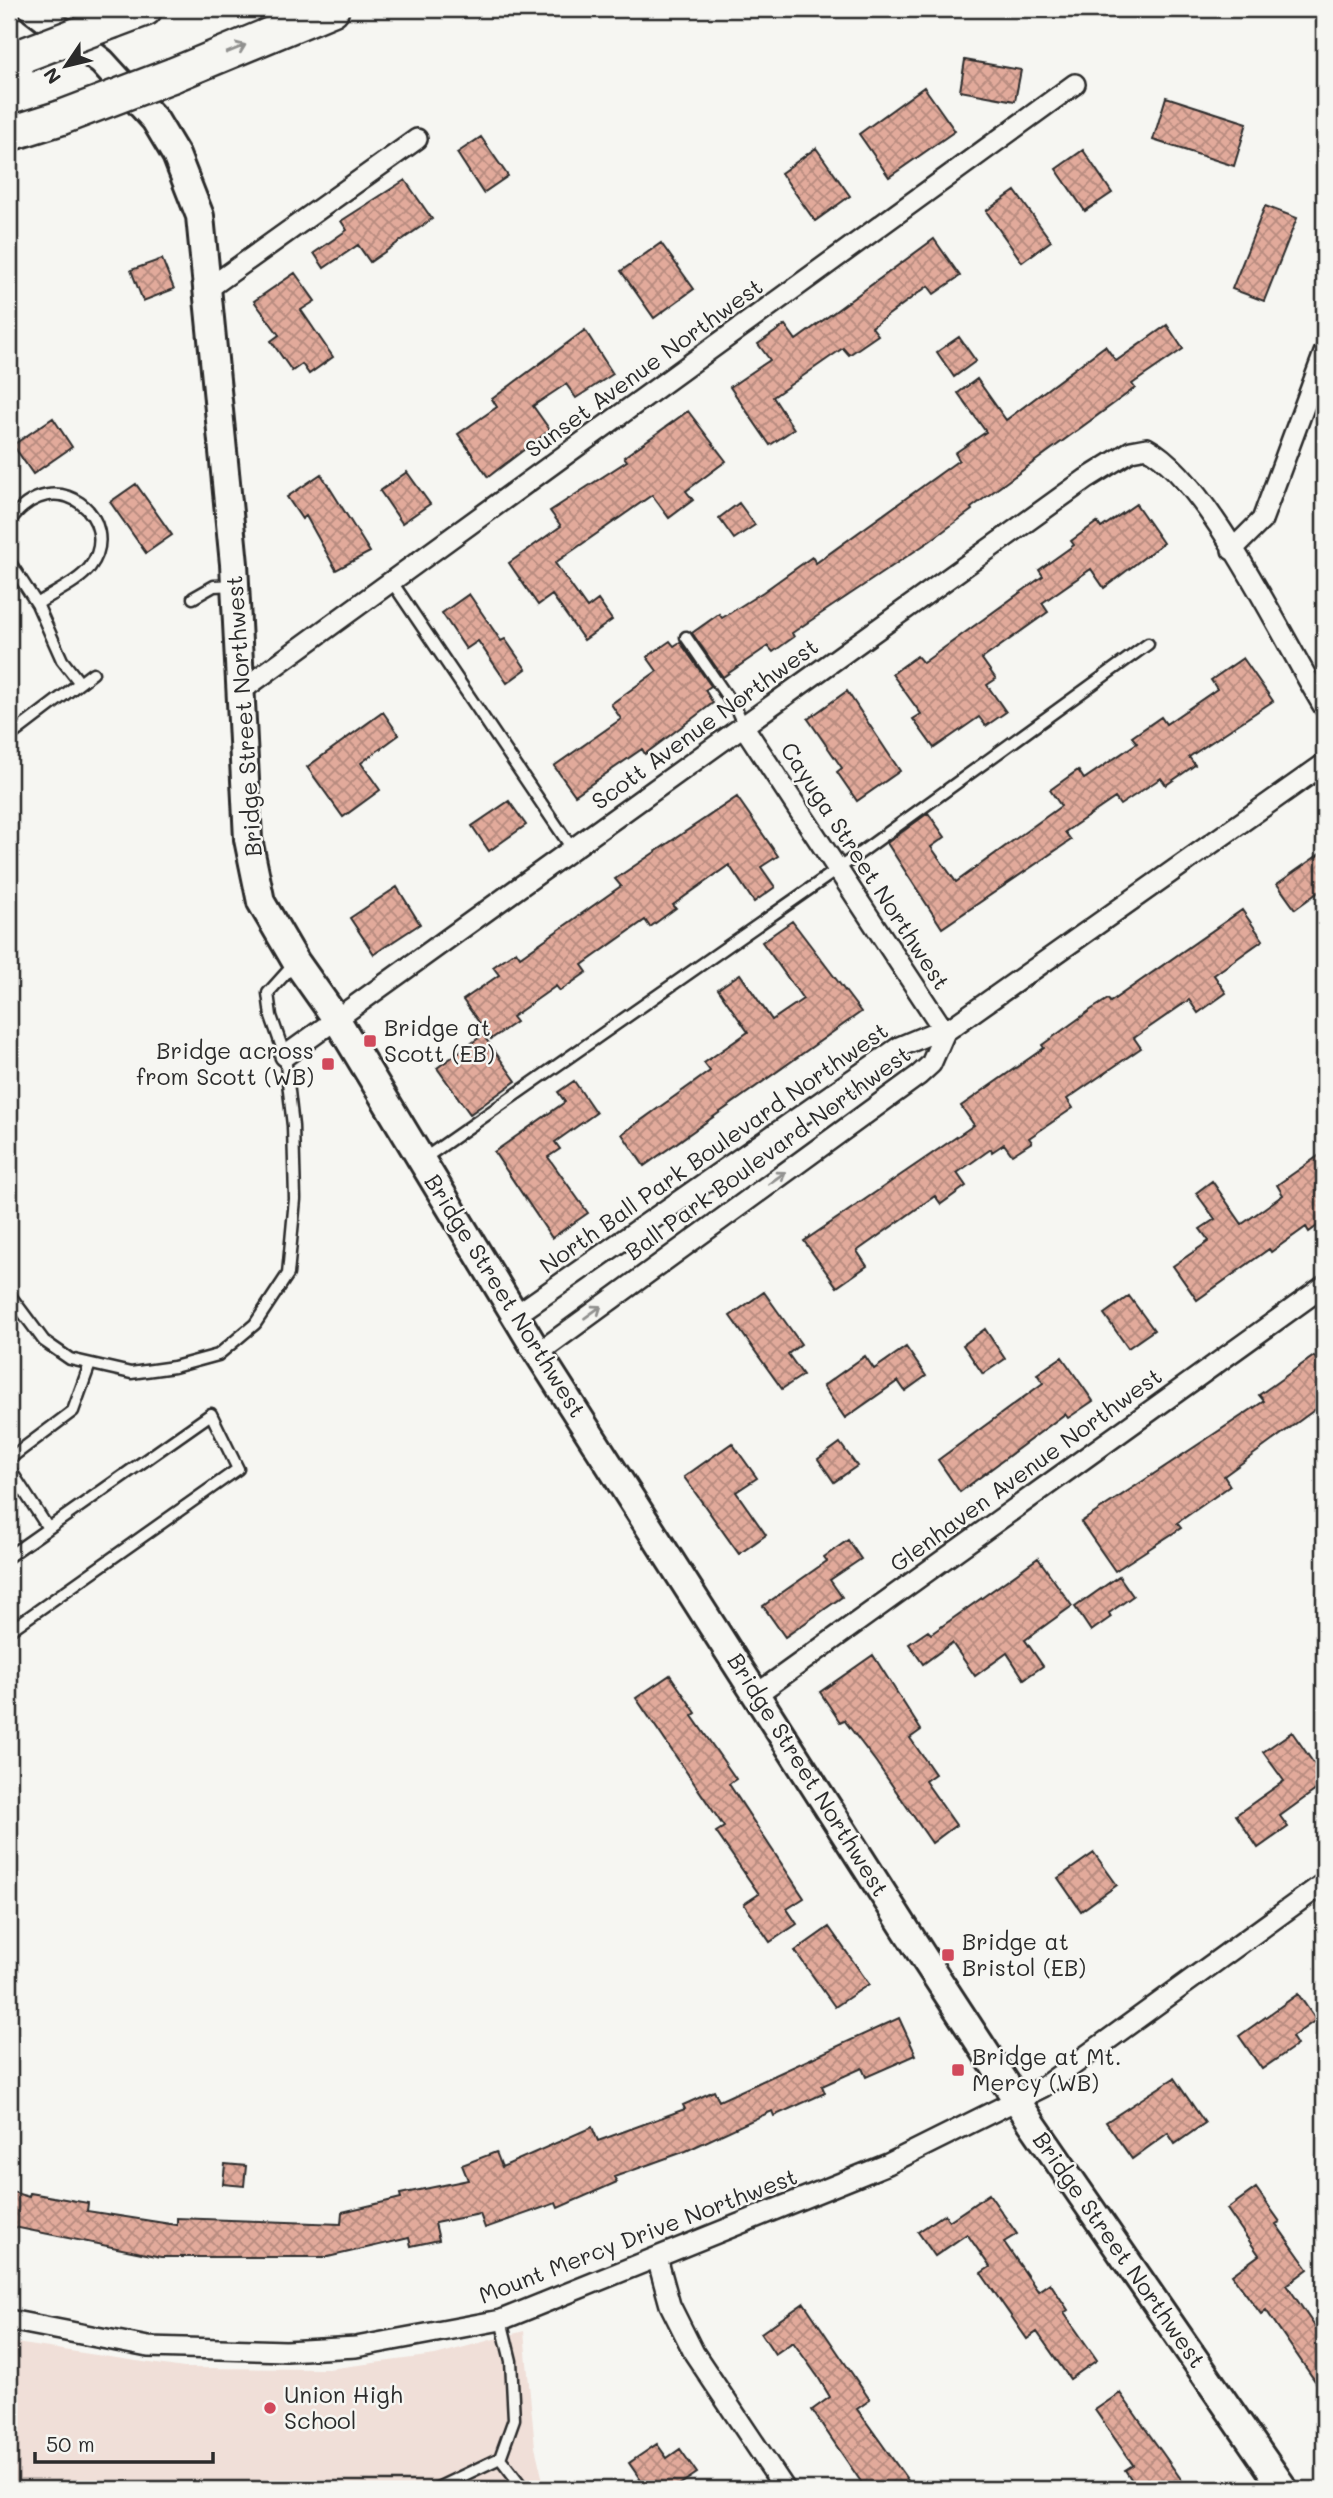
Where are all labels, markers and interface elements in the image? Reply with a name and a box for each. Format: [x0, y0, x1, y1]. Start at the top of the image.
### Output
north arrow [32, 32, 102, 102]
one-way arrow [225, 41, 246, 54]
text: N [37, 63, 66, 89]
street label: Sunset Avenue Northwest [519, 271, 768, 464]
street label: Bridge Street Northwest [218, 575, 268, 858]
street label: Scott Avenue Northwest [585, 631, 824, 816]
street label: Cayuga Street Northwest [774, 736, 957, 995]
place label: Bridge at Scott (EB) [384, 1012, 495, 1068]
street label: North Ball Park Boulevard Northwest [535, 1017, 893, 1279]
marker: Bridge at Scott (EB) [362, 1033, 378, 1049]
place label: Bridge across from Scott (WB) [136, 1035, 314, 1091]
street label: Ball Park Boulevard Northwest [620, 1040, 916, 1266]
marker: Bridge across from Scott (WB) [320, 1056, 336, 1072]
street label: Bridge Street Northwest [419, 1168, 593, 1423]
one-way arrow [767, 1171, 786, 1186]
one-way arrow [583, 1305, 602, 1320]
street label: Glenhaven Avenue Northwest [883, 1360, 1167, 1578]
street label: Bridge Street Northwest [722, 1647, 896, 1902]
place label: Bridge at Bristol (EB) [962, 1926, 1086, 1982]
marker: Bridge at Bristol (EB) [940, 1947, 956, 1963]
place label: Bridge at Mt. Mercy (WB) [972, 2041, 1121, 2097]
marker: Bridge at Mt. Mercy (WB) [950, 2062, 966, 2078]
street label: Bridge Street Northwest [1027, 2125, 1213, 2373]
street label: Mount Mercy Drive Northwest [474, 2160, 801, 2310]
place label: Union High School [284, 2379, 403, 2435]
marker: Union High School [262, 2400, 278, 2416]
scale bar [35, 2421, 214, 2465]
text: 50 m [46, 2430, 95, 2457]

